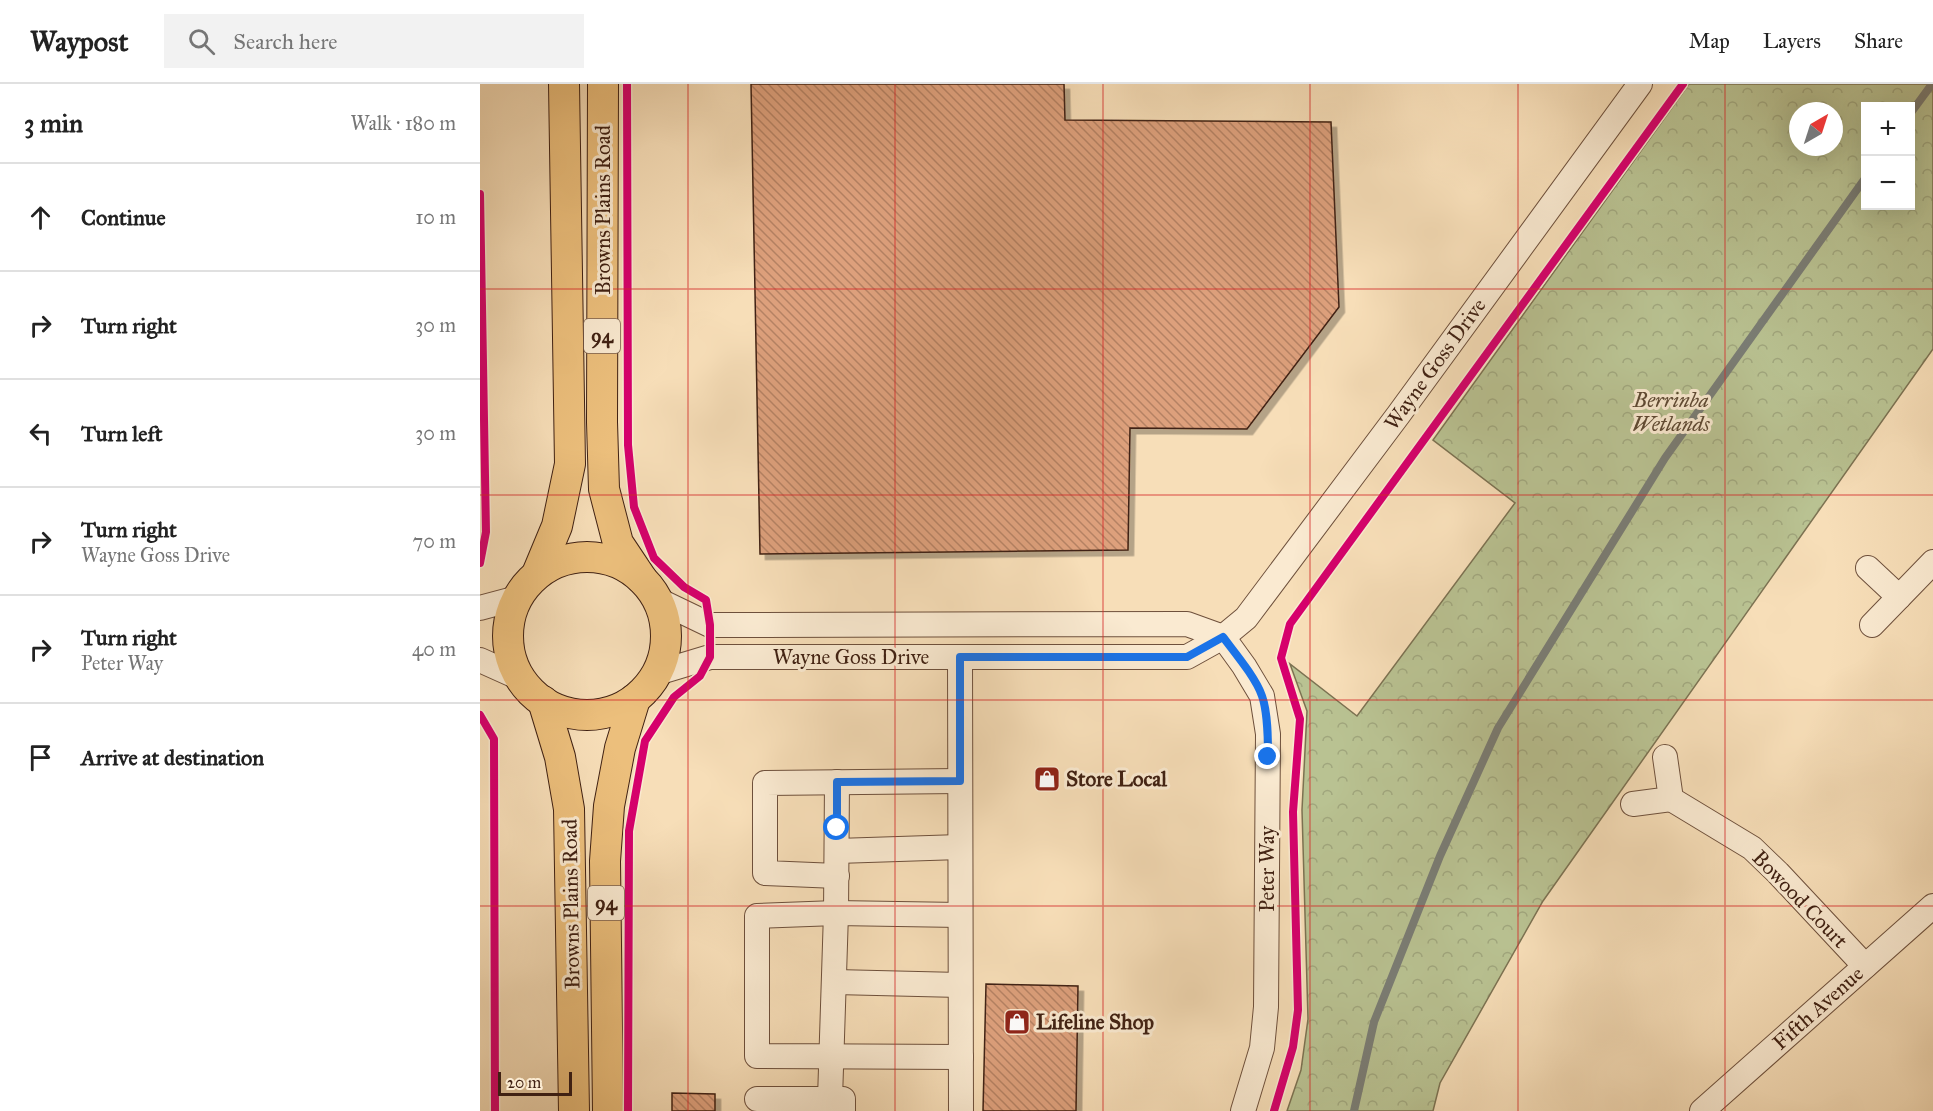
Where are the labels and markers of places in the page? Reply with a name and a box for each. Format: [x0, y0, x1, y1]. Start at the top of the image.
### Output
shop icon: Store Local [1032, 764, 1062, 794]
place label: Store Local [1066, 766, 1168, 792]
shop icon: Lifeline Shop [1002, 1007, 1032, 1037]
place label: Lifeline Shop [1036, 1009, 1154, 1035]

